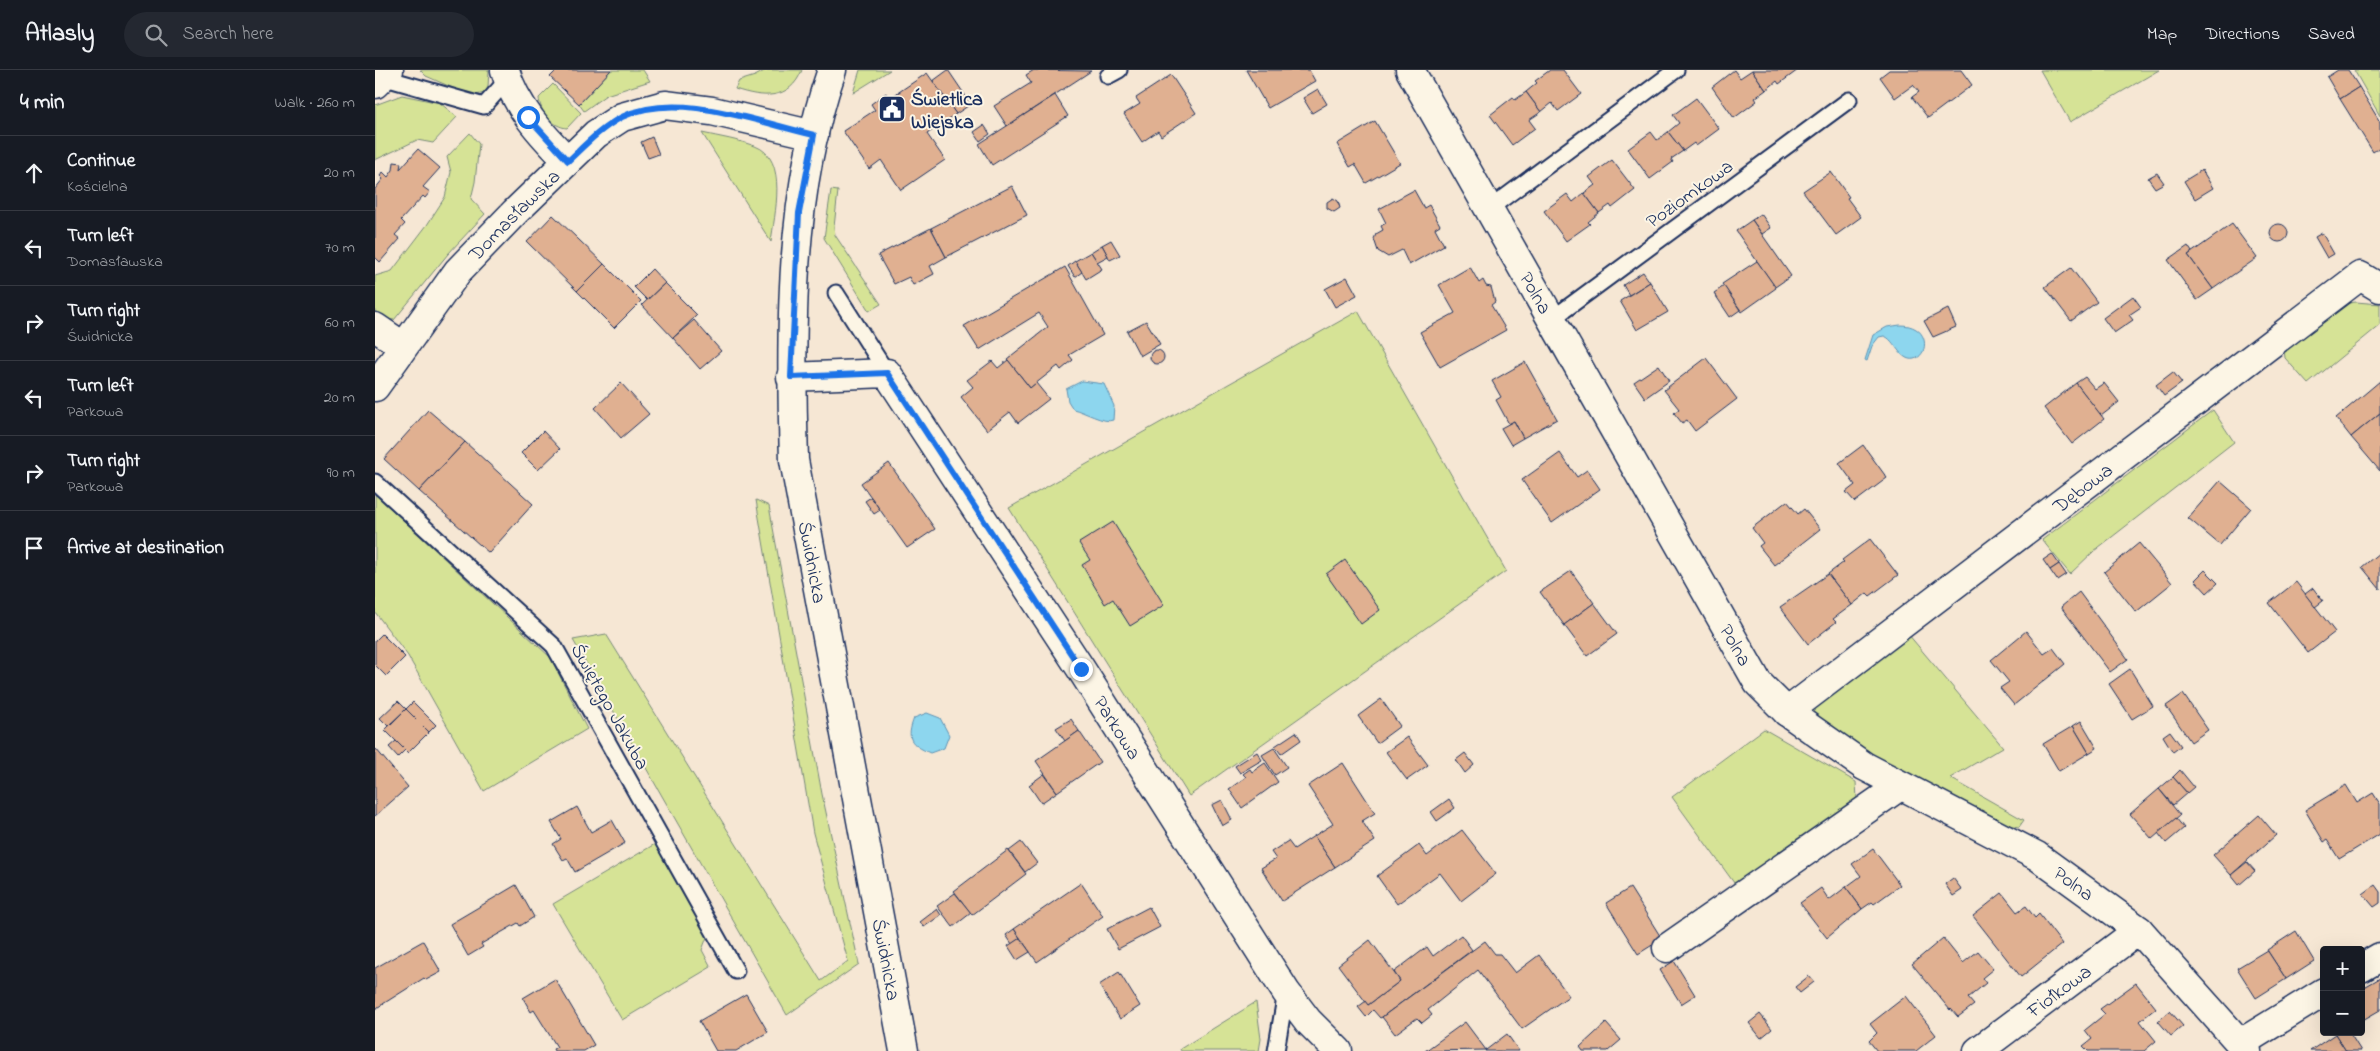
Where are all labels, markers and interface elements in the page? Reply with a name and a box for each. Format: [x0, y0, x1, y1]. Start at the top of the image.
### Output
search box [124, 12, 474, 57]
text: Atlasly [25, 17, 94, 52]
icon: search [142, 21, 170, 49]
text: Search here [182, 21, 273, 48]
text: Map [2147, 22, 2177, 48]
text: Directions [2205, 22, 2280, 48]
text: Saved [2308, 22, 2355, 48]
place label: Świetlica Wiejska [911, 86, 983, 138]
text: 4 min [20, 88, 64, 118]
text: Walk · 260 m [275, 91, 355, 115]
public building icon: Świetlica Wiejska [877, 94, 907, 124]
route start [517, 106, 540, 129]
text: Continue [67, 148, 135, 175]
street label: Poziomkowa [1641, 153, 1740, 237]
icon: ahead [20, 159, 48, 187]
text: 20 m [324, 161, 355, 185]
street label: Domasławska [462, 164, 568, 270]
text: Kościelna [67, 175, 128, 199]
text: Turn left [67, 223, 134, 250]
icon: left [20, 234, 48, 262]
text: 70 m [325, 236, 355, 260]
text: Domasławska [67, 250, 163, 274]
street label: Polna [1511, 267, 1558, 320]
text: Turn right [67, 298, 140, 325]
icon: right [20, 309, 48, 337]
text: 60 m [325, 311, 355, 335]
text: Świdnicka [67, 325, 133, 349]
text: Turn left [67, 373, 134, 400]
icon: left [20, 384, 48, 412]
text: 20 m [324, 386, 355, 410]
text: Parkowa [67, 400, 123, 424]
text: Turn right [67, 448, 140, 475]
street label: Dębowa [2047, 457, 2120, 522]
icon: right [20, 459, 48, 487]
text: 90 m [327, 461, 355, 485]
text: Parkowa [67, 475, 123, 499]
street label: Świdnicka [789, 519, 832, 606]
icon: arrive [20, 534, 48, 562]
text: Arrive at destination [67, 535, 224, 562]
street label: Polna [1711, 620, 1758, 672]
street label: Świętego Jakuba [561, 639, 656, 776]
route end [1070, 658, 1093, 681]
street label: Parkowa [1085, 691, 1147, 766]
street label: Polna [2046, 860, 2099, 910]
street label: Świdnicka [863, 916, 906, 1003]
map controls [2320, 946, 2365, 1036]
button: + [2320, 946, 2365, 991]
street label: Fiołkowa [2021, 958, 2099, 1027]
button: − [2320, 991, 2365, 1036]

